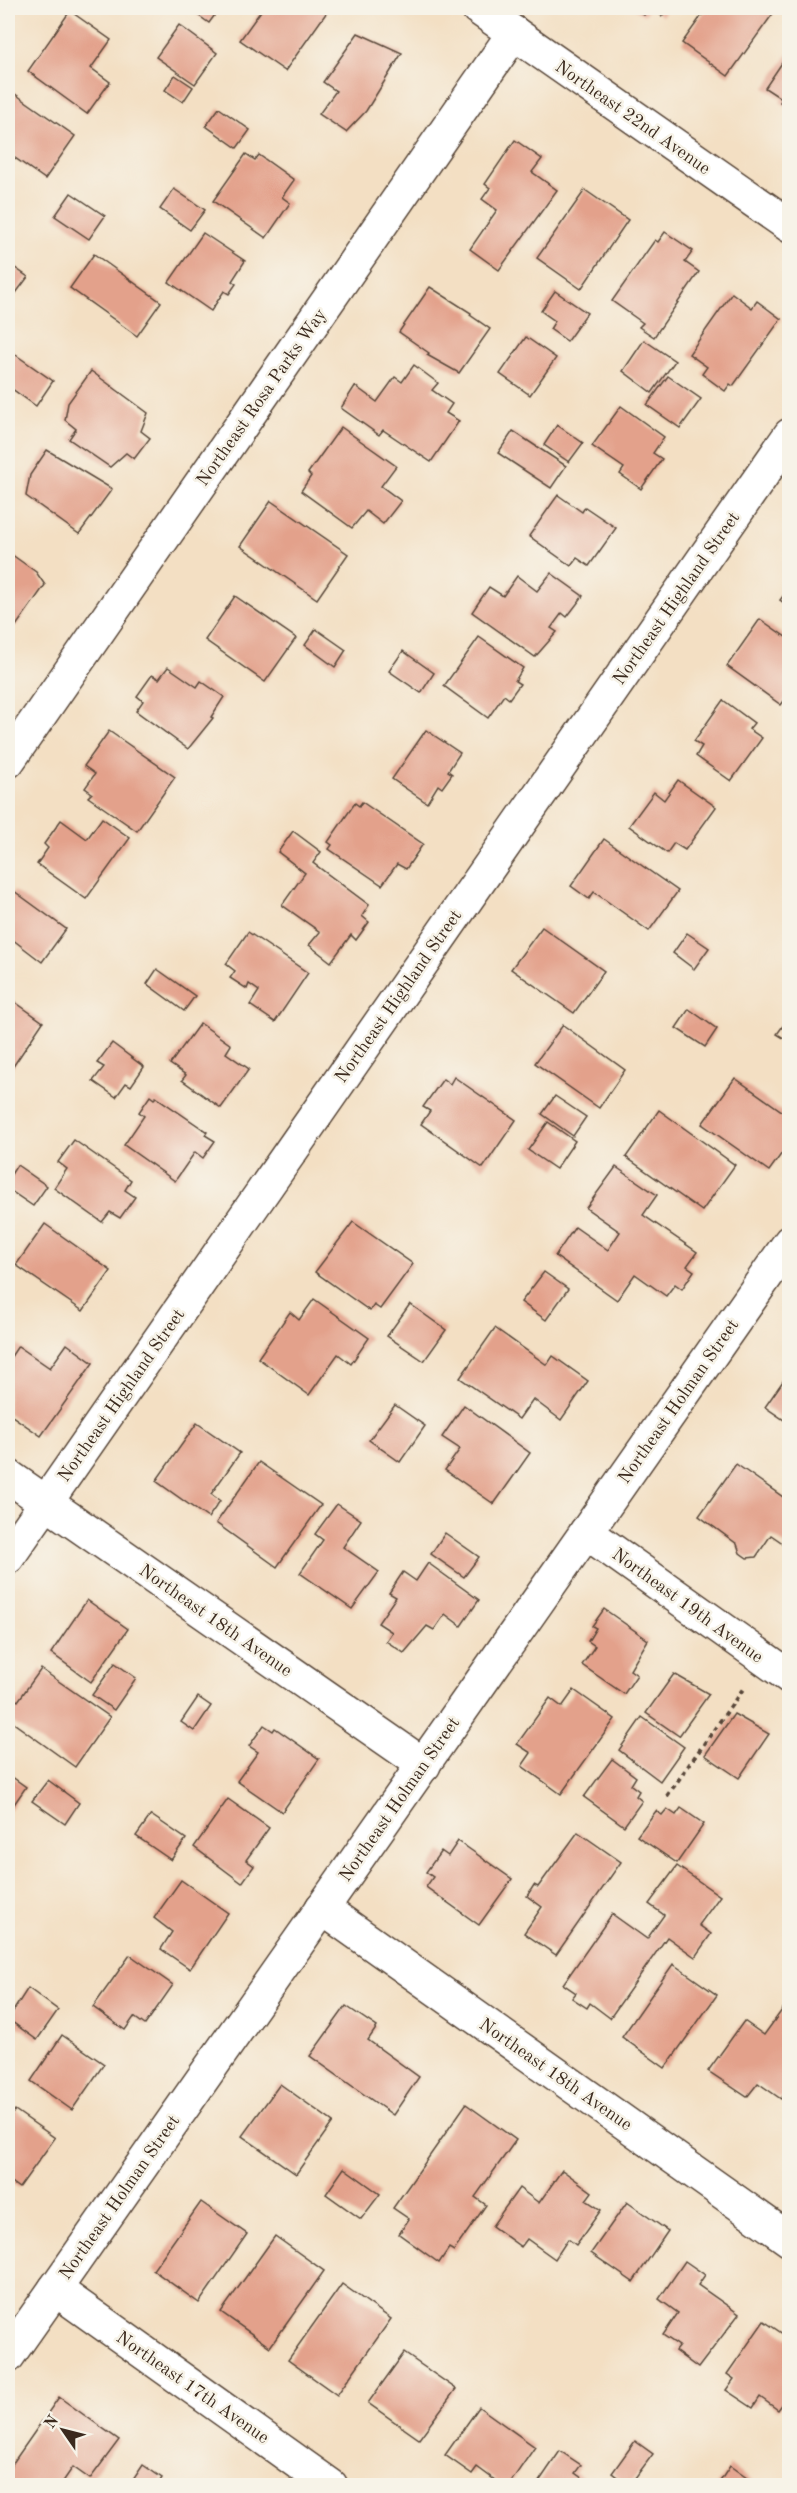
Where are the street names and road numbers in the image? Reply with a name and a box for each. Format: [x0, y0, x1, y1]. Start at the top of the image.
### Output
street label: Northeast 22nd Avenue [552, 57, 713, 178]
street label: Northeast Rosa Parks Way [194, 305, 330, 490]
street label: Northeast Highland Street [610, 509, 743, 688]
street label: Northeast Highland Street [332, 907, 465, 1086]
street label: Northeast Highland Street [55, 1306, 188, 1485]
street label: Northeast Holman Street [615, 1316, 742, 1487]
street label: Northeast 19th Avenue [609, 1545, 766, 1667]
street label: Northeast 18th Avenue [136, 1561, 295, 1680]
street label: Northeast Holman Street [336, 1714, 463, 1885]
street label: Northeast 18th Avenue [476, 2015, 635, 2134]
street label: Northeast Holman Street [56, 2112, 183, 2283]
street label: Northeast 17th Avenue [113, 2328, 272, 2447]

